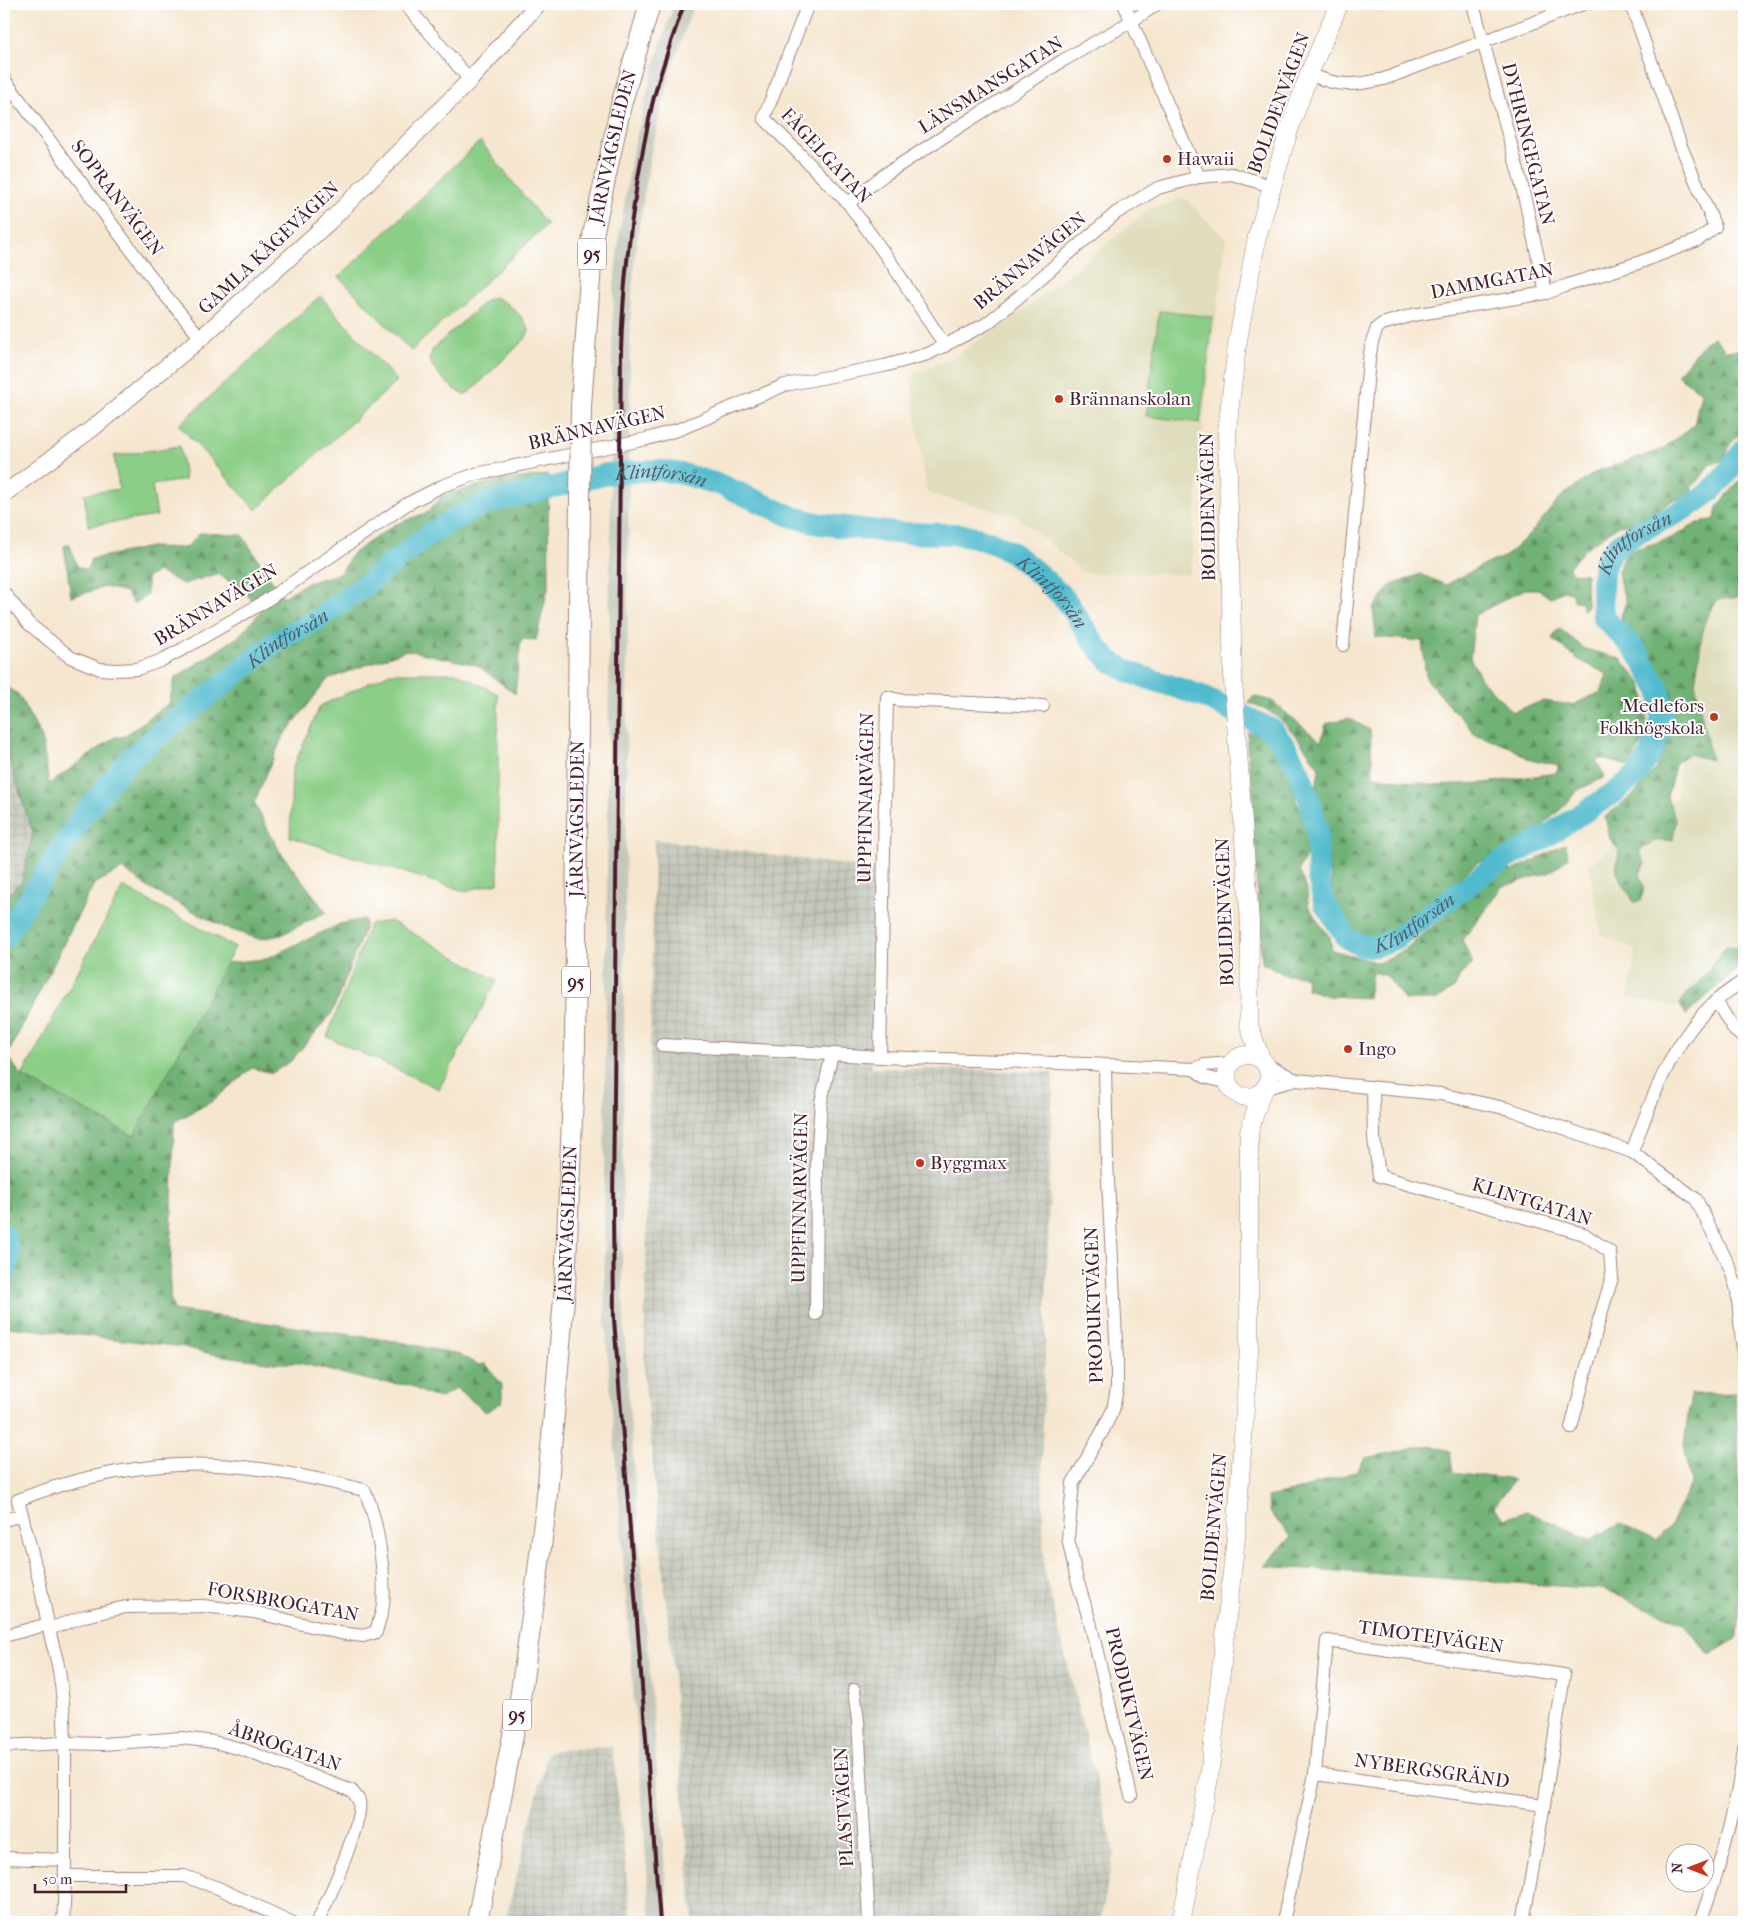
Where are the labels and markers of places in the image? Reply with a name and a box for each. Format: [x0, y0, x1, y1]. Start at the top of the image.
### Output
place label: Hawaii [1177, 148, 1235, 170]
marker: Hawaii [1161, 153, 1173, 165]
place label: Brännanskolan [1069, 388, 1191, 410]
marker: Brännanskolan [1053, 393, 1065, 405]
place label: Medlefors Folkhögskola [1599, 695, 1704, 739]
marker: Medlefors Folkhögskola [1708, 711, 1720, 723]
place label: Ingo [1358, 1038, 1397, 1060]
marker: Ingo [1342, 1043, 1354, 1055]
place label: Byggmax [930, 1152, 1007, 1174]
marker: Byggmax [914, 1157, 926, 1169]

